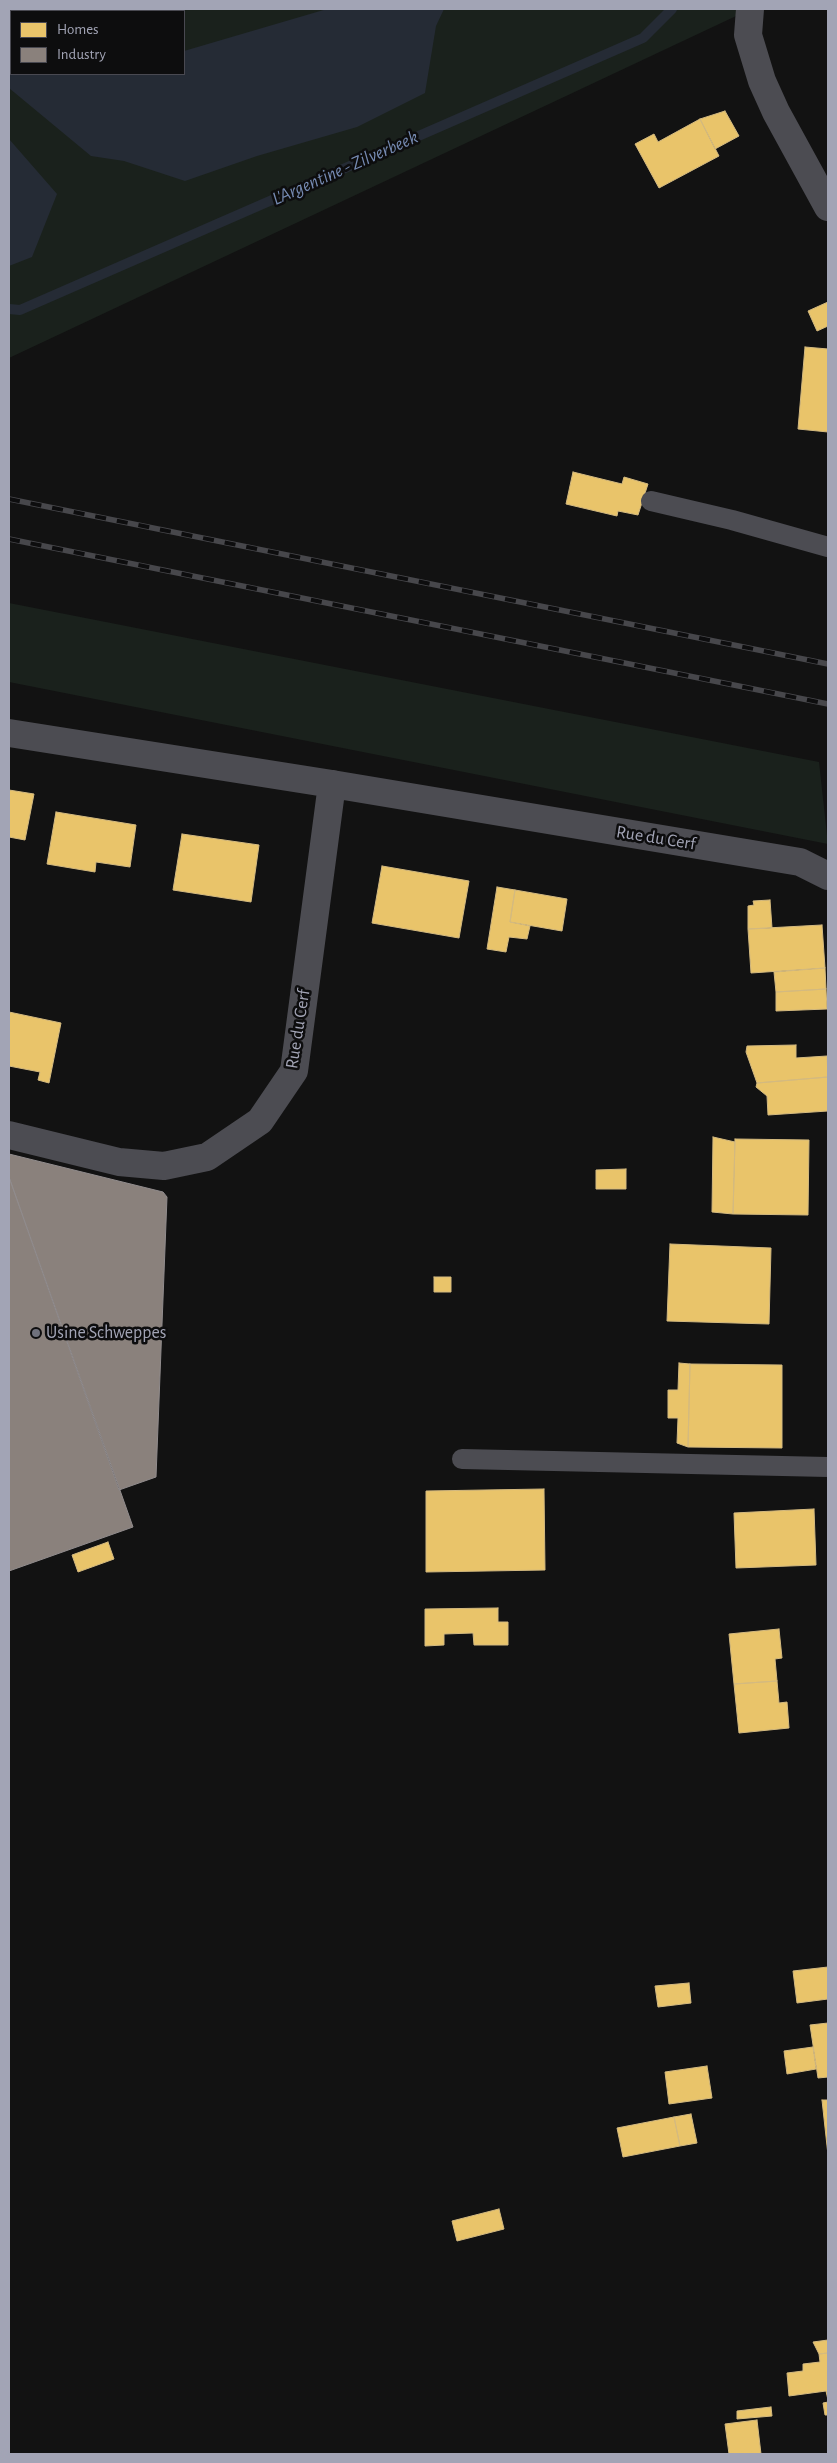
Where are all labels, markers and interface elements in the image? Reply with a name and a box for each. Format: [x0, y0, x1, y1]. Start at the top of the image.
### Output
legend [10, 10, 185, 75]
text: Homes [57, 22, 99, 37]
text: Industry [57, 47, 106, 62]
water label: L'Argentine - Zilverbeek [269, 126, 421, 210]
street label: Rue du Cerf [615, 821, 697, 855]
street label: Rue du Cerf [281, 988, 315, 1070]
place label: Usine Schweppes [46, 1322, 166, 1344]
marker: Usine Schweppes [30, 1327, 42, 1339]

